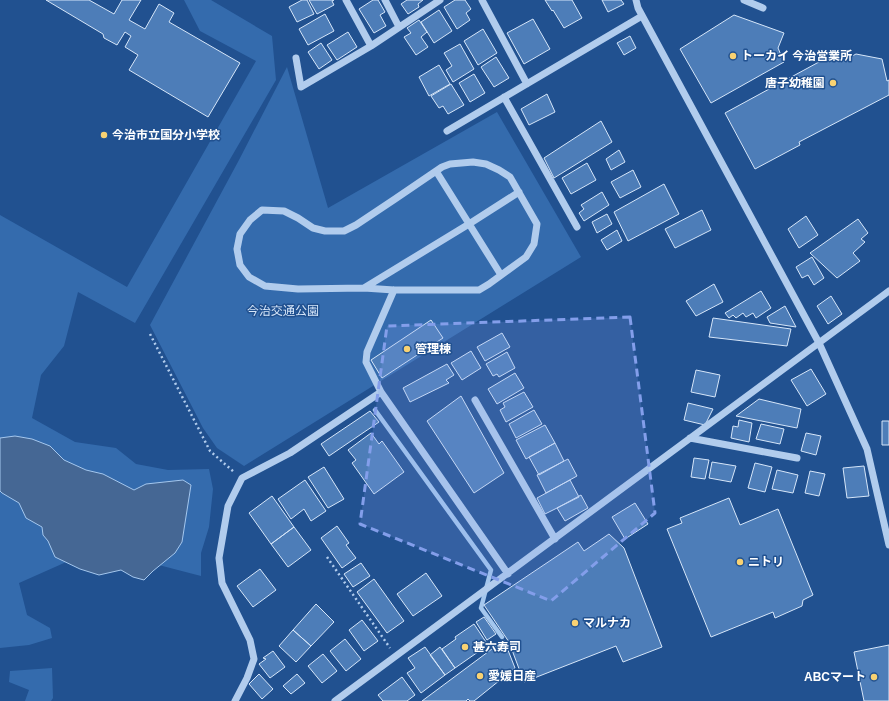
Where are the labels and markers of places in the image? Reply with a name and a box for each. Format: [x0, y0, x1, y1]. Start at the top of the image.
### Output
place label: トーカイ 今治営業所 [741, 49, 852, 63]
marker: トーカイ 今治営業所 [728, 51, 738, 61]
place label: 唐子幼稚園 [765, 76, 825, 90]
marker: 唐子幼稚園 [828, 78, 838, 88]
place label: 今治市立国分小学校 [112, 128, 220, 142]
marker: 今治市立国分小学校 [99, 130, 109, 140]
place label: 管理棟 [415, 342, 451, 356]
marker: 管理棟 [402, 344, 412, 354]
place label: ニトリ [748, 555, 784, 569]
marker: ニトリ [735, 557, 745, 567]
place label: マルナカ [583, 616, 631, 630]
marker: マルナカ [570, 618, 580, 628]
place label: 甚六寿司 [473, 640, 521, 654]
marker: 甚六寿司 [460, 642, 470, 652]
place label: 愛媛日産 [488, 669, 536, 683]
place label: ABCマート [804, 670, 866, 684]
marker: 愛媛日産 [475, 671, 485, 681]
marker: ABCマート [869, 672, 879, 682]

